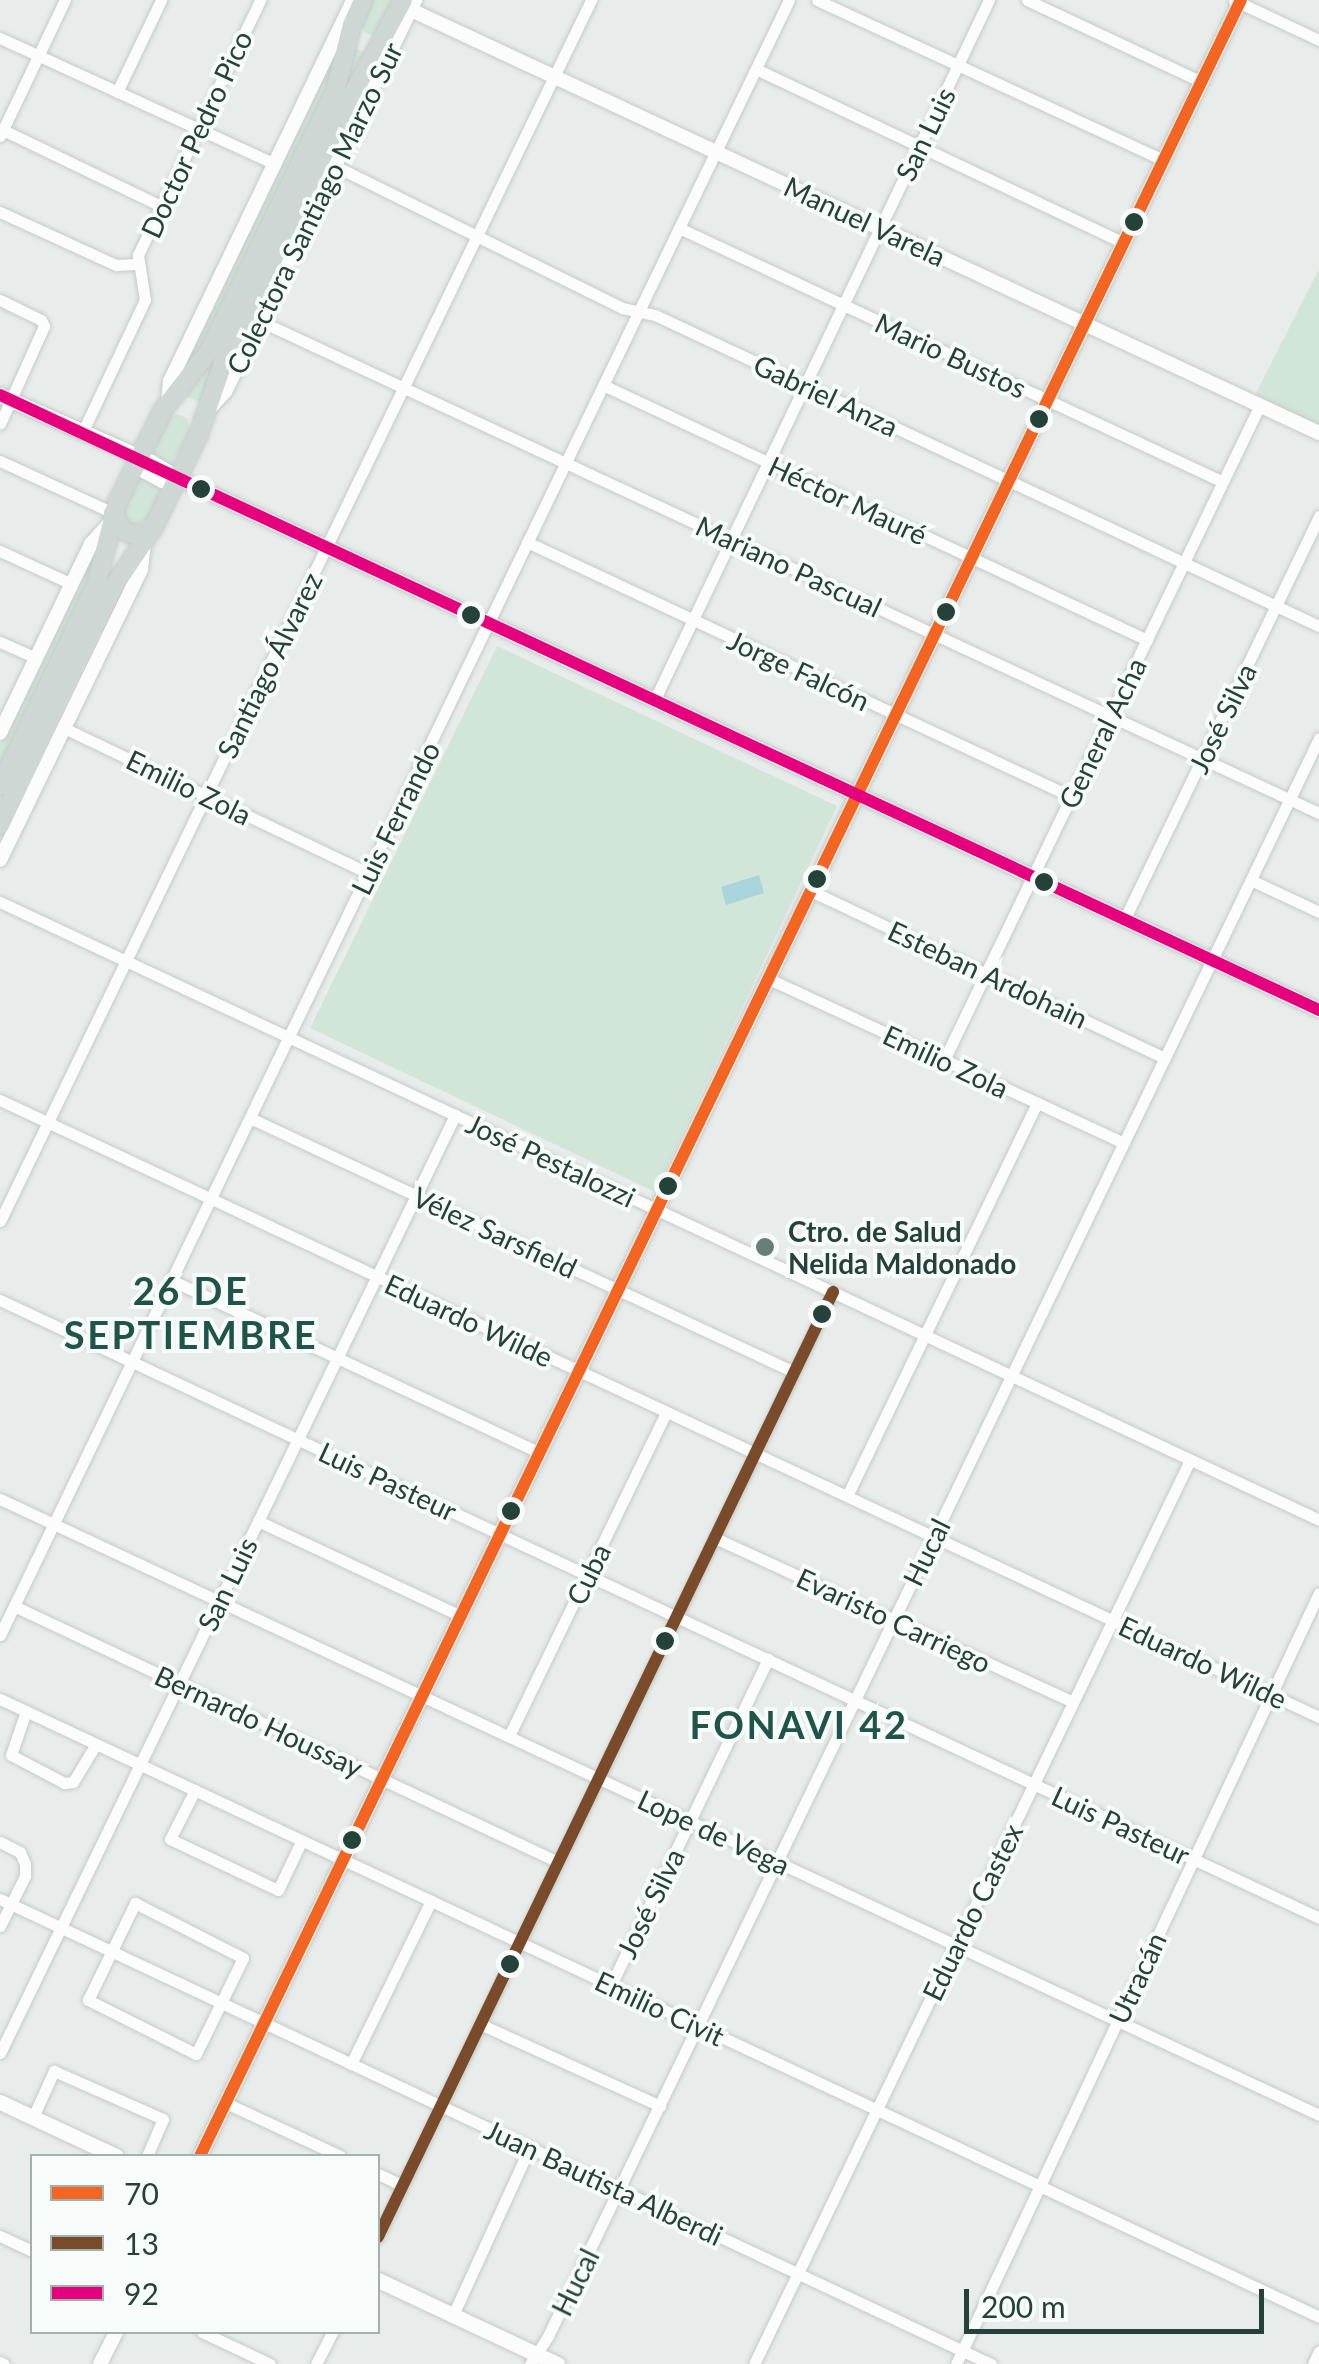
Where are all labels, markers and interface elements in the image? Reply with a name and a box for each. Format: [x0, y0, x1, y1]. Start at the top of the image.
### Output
street label: Doctor Pedro Pico [133, 25, 259, 243]
street label: Colectora Santiago Marzo Sur [219, 37, 409, 379]
street label: San Luis [888, 82, 962, 186]
street label: Manuel Varela [779, 169, 951, 273]
unlabelled marker [1124, 212, 1144, 232]
street label: Mario Bustos [870, 305, 1032, 405]
street label: Gabriel Anza [748, 347, 904, 443]
unlabelled marker [1029, 409, 1049, 429]
street label: Héctor Mauré [763, 448, 933, 552]
unlabelled marker [191, 479, 211, 499]
street label: Mariano Pascual [691, 508, 887, 624]
street label: Santiago Álvarez [209, 566, 329, 764]
unlabelled marker [936, 602, 956, 622]
unlabelled marker [461, 605, 481, 625]
street label: Jorge Falcón [723, 623, 875, 717]
street label: General Acha [1051, 652, 1153, 814]
street label: José Silva [1181, 658, 1263, 778]
street label: Luis Ferrando [344, 736, 446, 900]
street label: Emilio Zola [121, 742, 257, 832]
unlabelled marker [807, 869, 827, 889]
unlabelled marker [1034, 872, 1054, 892]
street label: Esteban Ardohain [882, 913, 1094, 1035]
street label: Emilio Zola [878, 1017, 1014, 1105]
street label: José Pestalozzi [461, 1106, 641, 1214]
unlabelled marker [658, 1176, 678, 1196]
street label: Vélez Sarsfield [408, 1179, 582, 1285]
place label: Ctro. de Salud Nelida Maldonado [788, 1214, 1016, 1280]
marker: Ctro. de Salud Nelida Maldonado [752, 1234, 778, 1260]
street label: Eduardo Wilde [379, 1266, 559, 1374]
district label: 26 DE SEPTIEMBRE [64, 1268, 318, 1358]
unlabelled marker [812, 1304, 832, 1324]
street label: Luis Pasteur [314, 1434, 462, 1528]
unlabelled marker [501, 1501, 521, 1521]
street label: Hucal [895, 1513, 957, 1591]
street label: San Luis [190, 1532, 264, 1636]
street label: Cuba [559, 1538, 617, 1610]
street label: Evaristo Carriego [792, 1560, 996, 1680]
street label: Eduardo Wilde [1113, 1608, 1293, 1716]
unlabelled marker [655, 1631, 675, 1651]
street label: Bernardo Houssay [150, 1658, 368, 1784]
district label: FONAVI 42 [690, 1702, 908, 1748]
street label: Luis Pasteur [1047, 1778, 1195, 1872]
street label: Lope de Vega [632, 1782, 796, 1882]
street label: Eduardo Castex [915, 1818, 1029, 2006]
unlabelled marker [342, 1830, 362, 1850]
street label: José Silva [609, 1843, 691, 1963]
street label: Utracán [1101, 1927, 1173, 2029]
unlabelled marker [500, 1954, 520, 1974]
street label: Emilio Civit [590, 1964, 730, 2052]
street label: Juan Bautista Alberdi [479, 2112, 729, 2252]
legend [30, 2154, 380, 2334]
text: 70 [124, 2175, 159, 2211]
text: 13 [124, 2225, 159, 2261]
street label: Hucal [544, 2243, 606, 2321]
scale bar [969, 2269, 1269, 2331]
text: 92 [124, 2275, 159, 2311]
text: 200 m [981, 2288, 1066, 2324]

